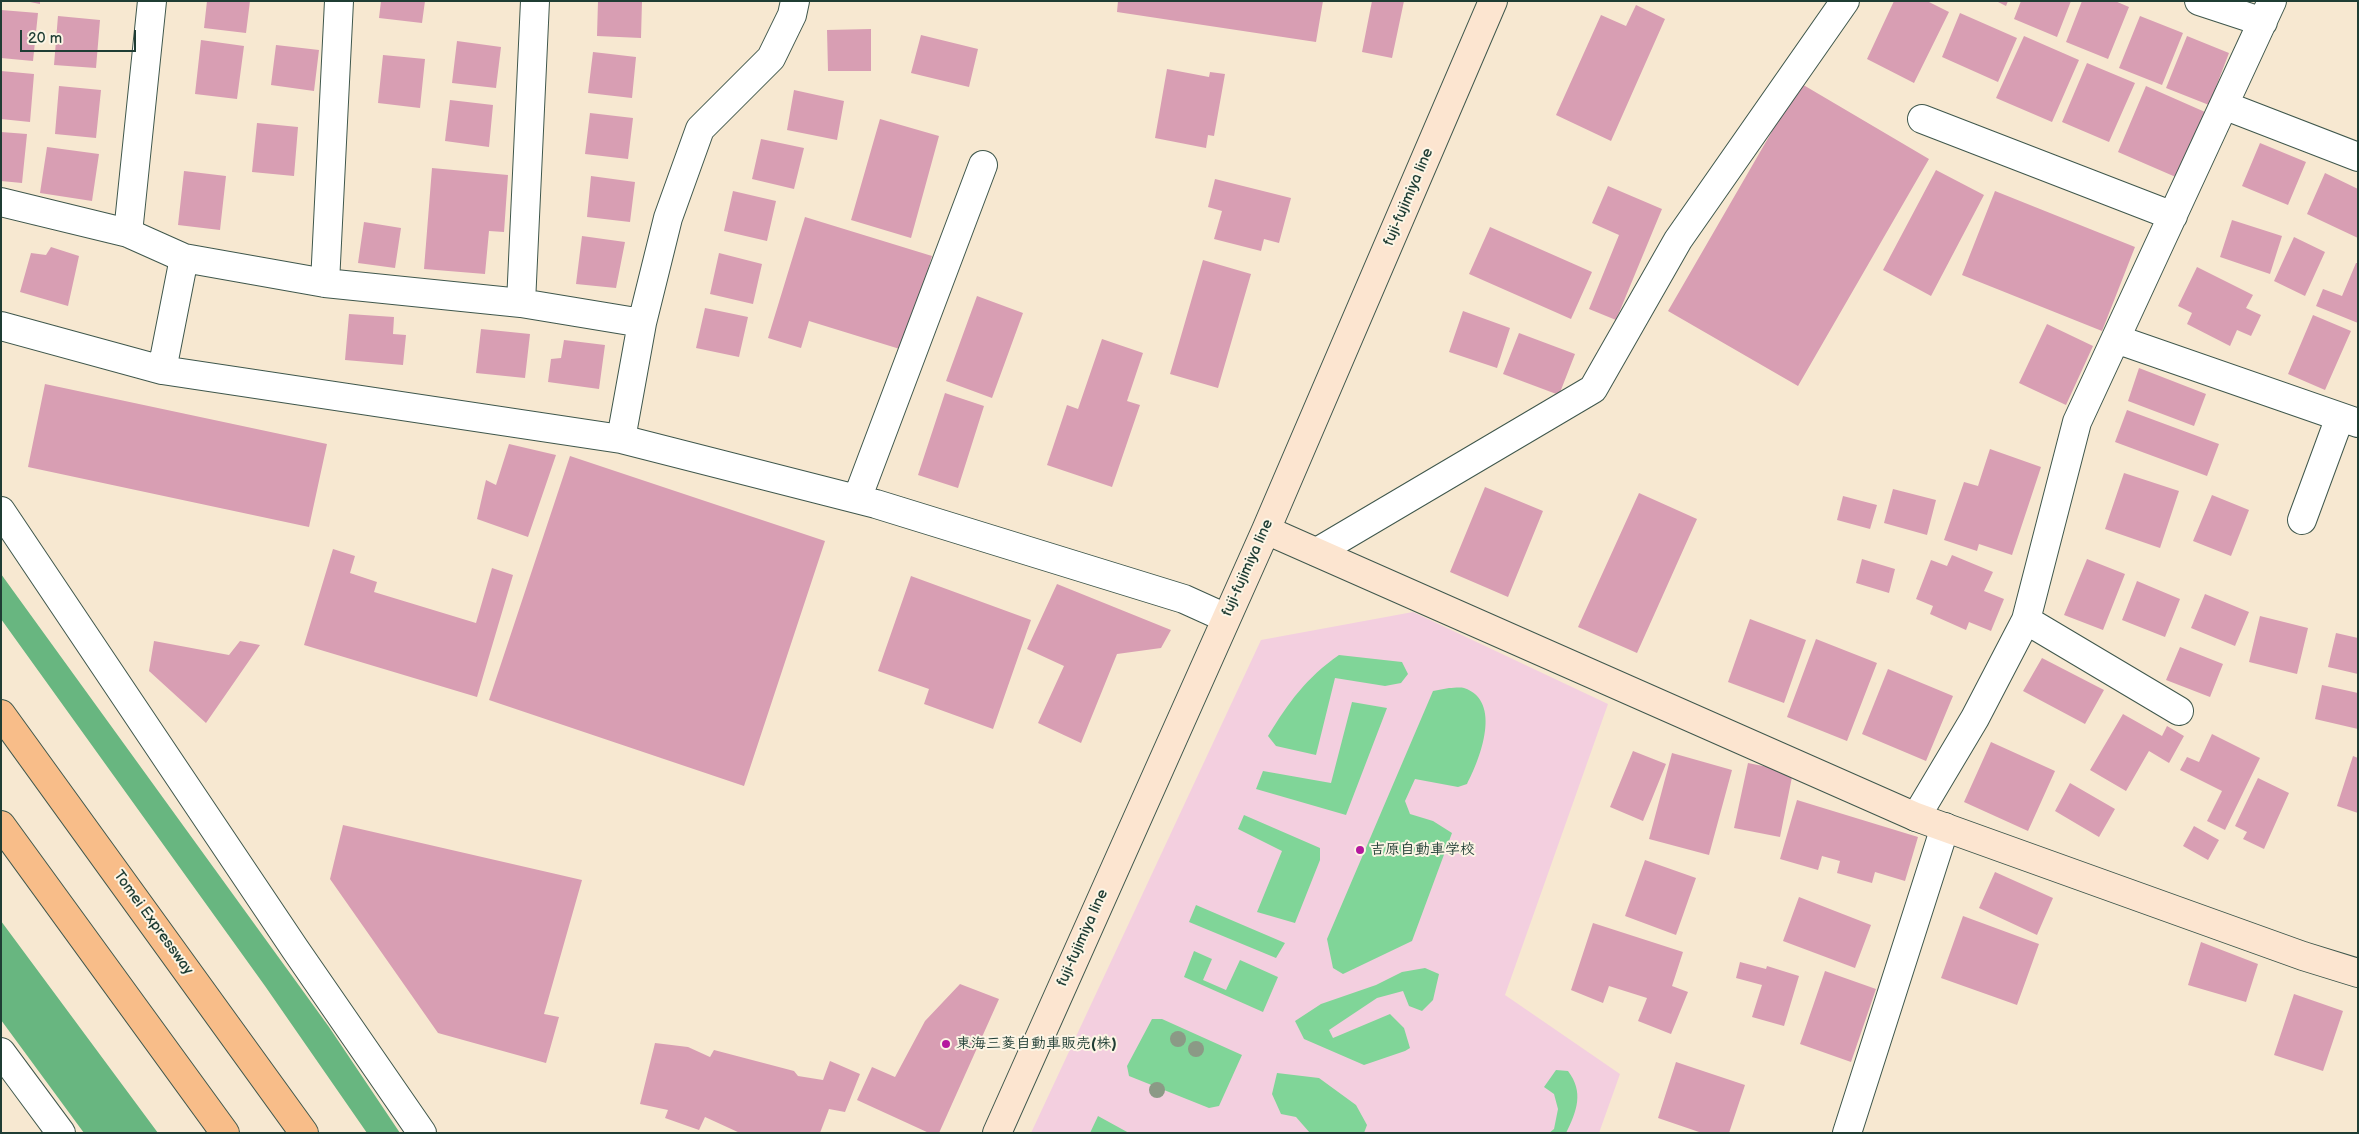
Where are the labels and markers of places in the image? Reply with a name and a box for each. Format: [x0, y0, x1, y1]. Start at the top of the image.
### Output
place label: 吉原自動車学校 [1370, 841, 1475, 859]
marker: 吉原自動車学校 [1354, 844, 1366, 856]
place label: 東海三菱自動車販売(株) [956, 1035, 1117, 1053]
marker: 東海三菱自動車販売(株) [940, 1038, 952, 1050]

